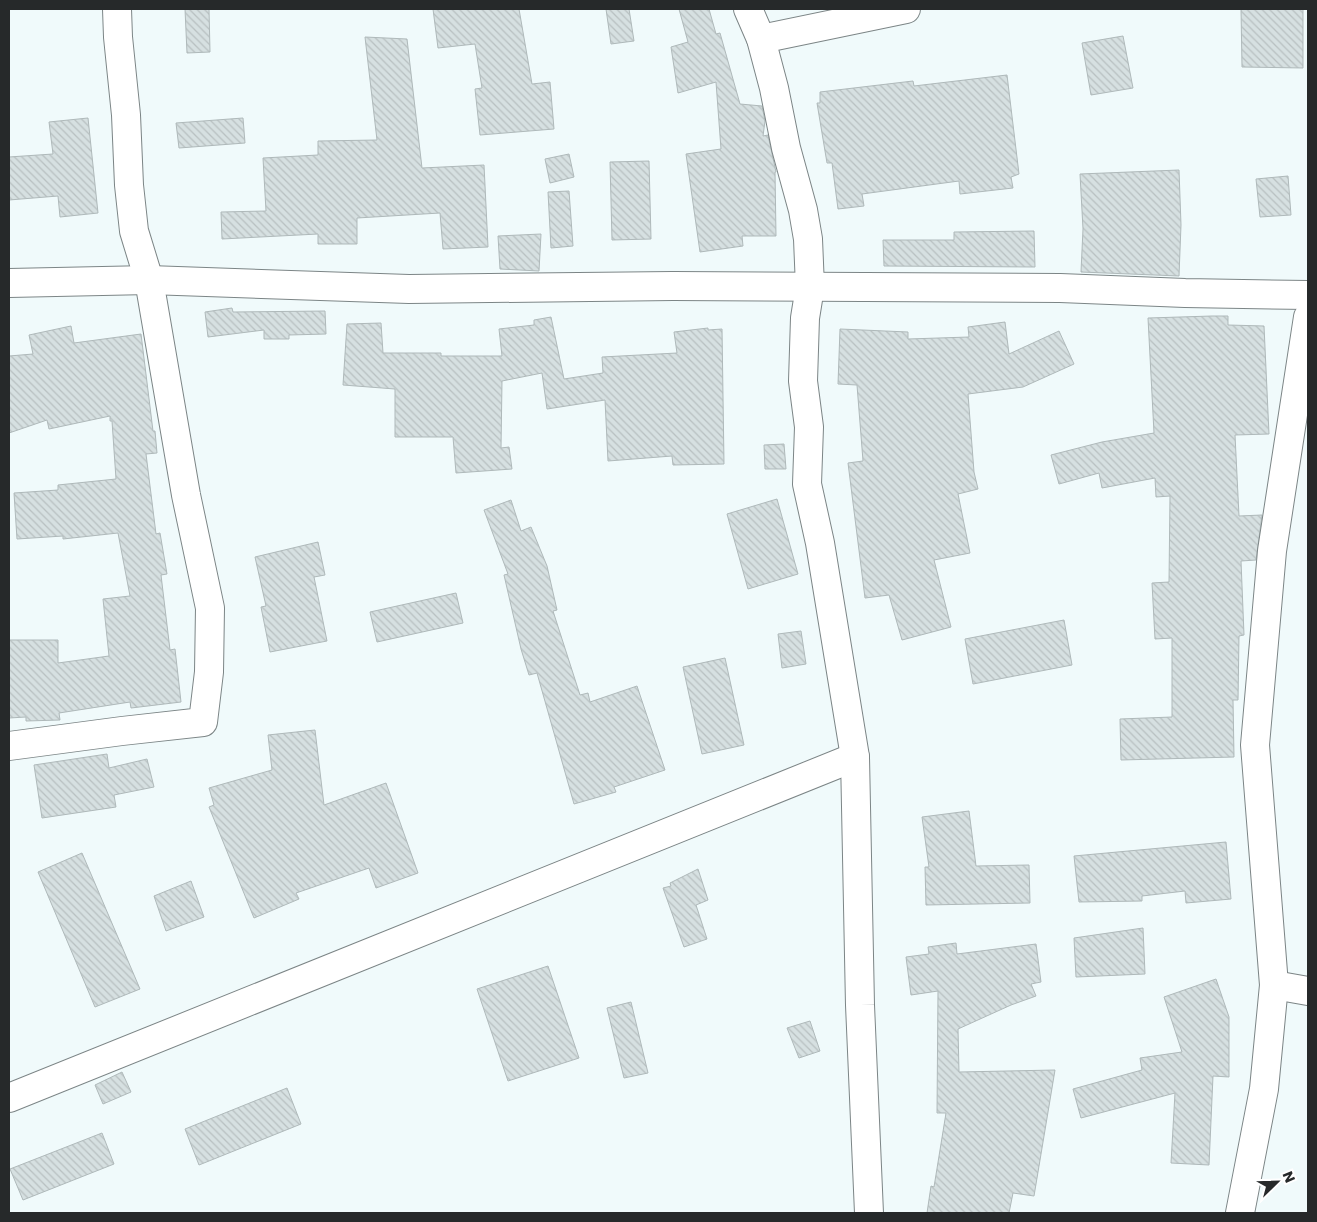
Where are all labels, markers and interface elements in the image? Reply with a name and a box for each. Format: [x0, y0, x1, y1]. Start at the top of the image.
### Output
north arrow [1252, 1157, 1302, 1207]
text: N [1278, 1168, 1300, 1186]

